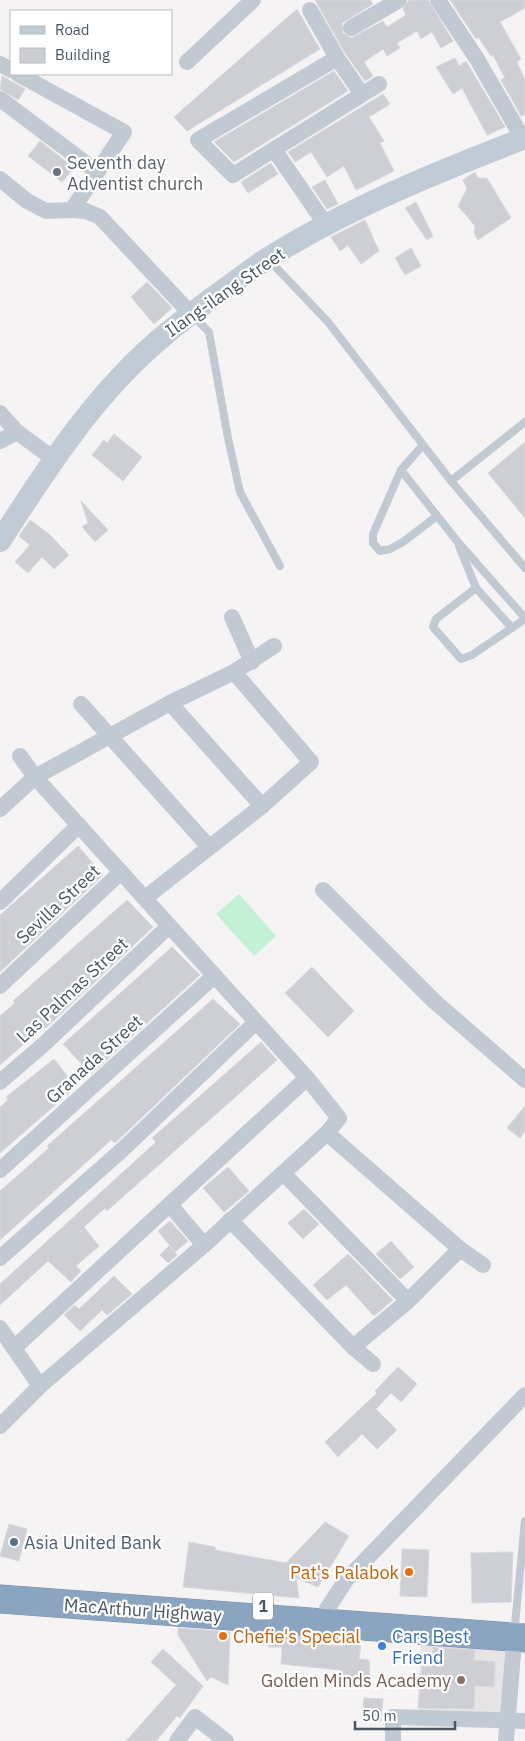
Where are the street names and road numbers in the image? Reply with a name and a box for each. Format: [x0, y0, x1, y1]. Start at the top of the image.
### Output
street label: Ilang-ilang Street [161, 242, 289, 342]
street label: Sevilla Street [11, 859, 105, 949]
street label: Las Palmas Street [11, 932, 133, 1048]
street label: Granada Street [41, 1010, 147, 1108]
road number: 1 [253, 1592, 273, 1620]
street label: MacArthur Highway [63, 1593, 223, 1627]

